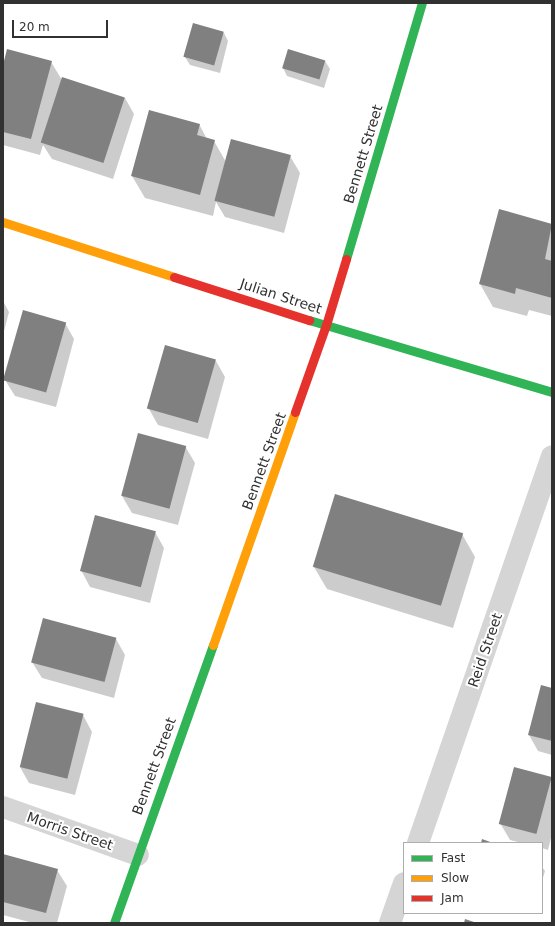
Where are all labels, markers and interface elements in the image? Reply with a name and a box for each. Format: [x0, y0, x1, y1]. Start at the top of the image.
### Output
scale bar [14, 12, 110, 38]
text: 20 m [19, 20, 50, 34]
street label: Bennett Street [340, 103, 386, 205]
street label: Julian Street [238, 275, 324, 317]
street label: Bennett Street [239, 410, 289, 512]
street label: Reid Street [464, 611, 506, 689]
street label: Bennett Street [129, 715, 179, 817]
street label: Morris Street [25, 808, 115, 854]
legend [403, 842, 543, 914]
text: Fast [441, 851, 465, 865]
text: Slow [441, 871, 469, 885]
text: Jam [441, 891, 464, 905]

